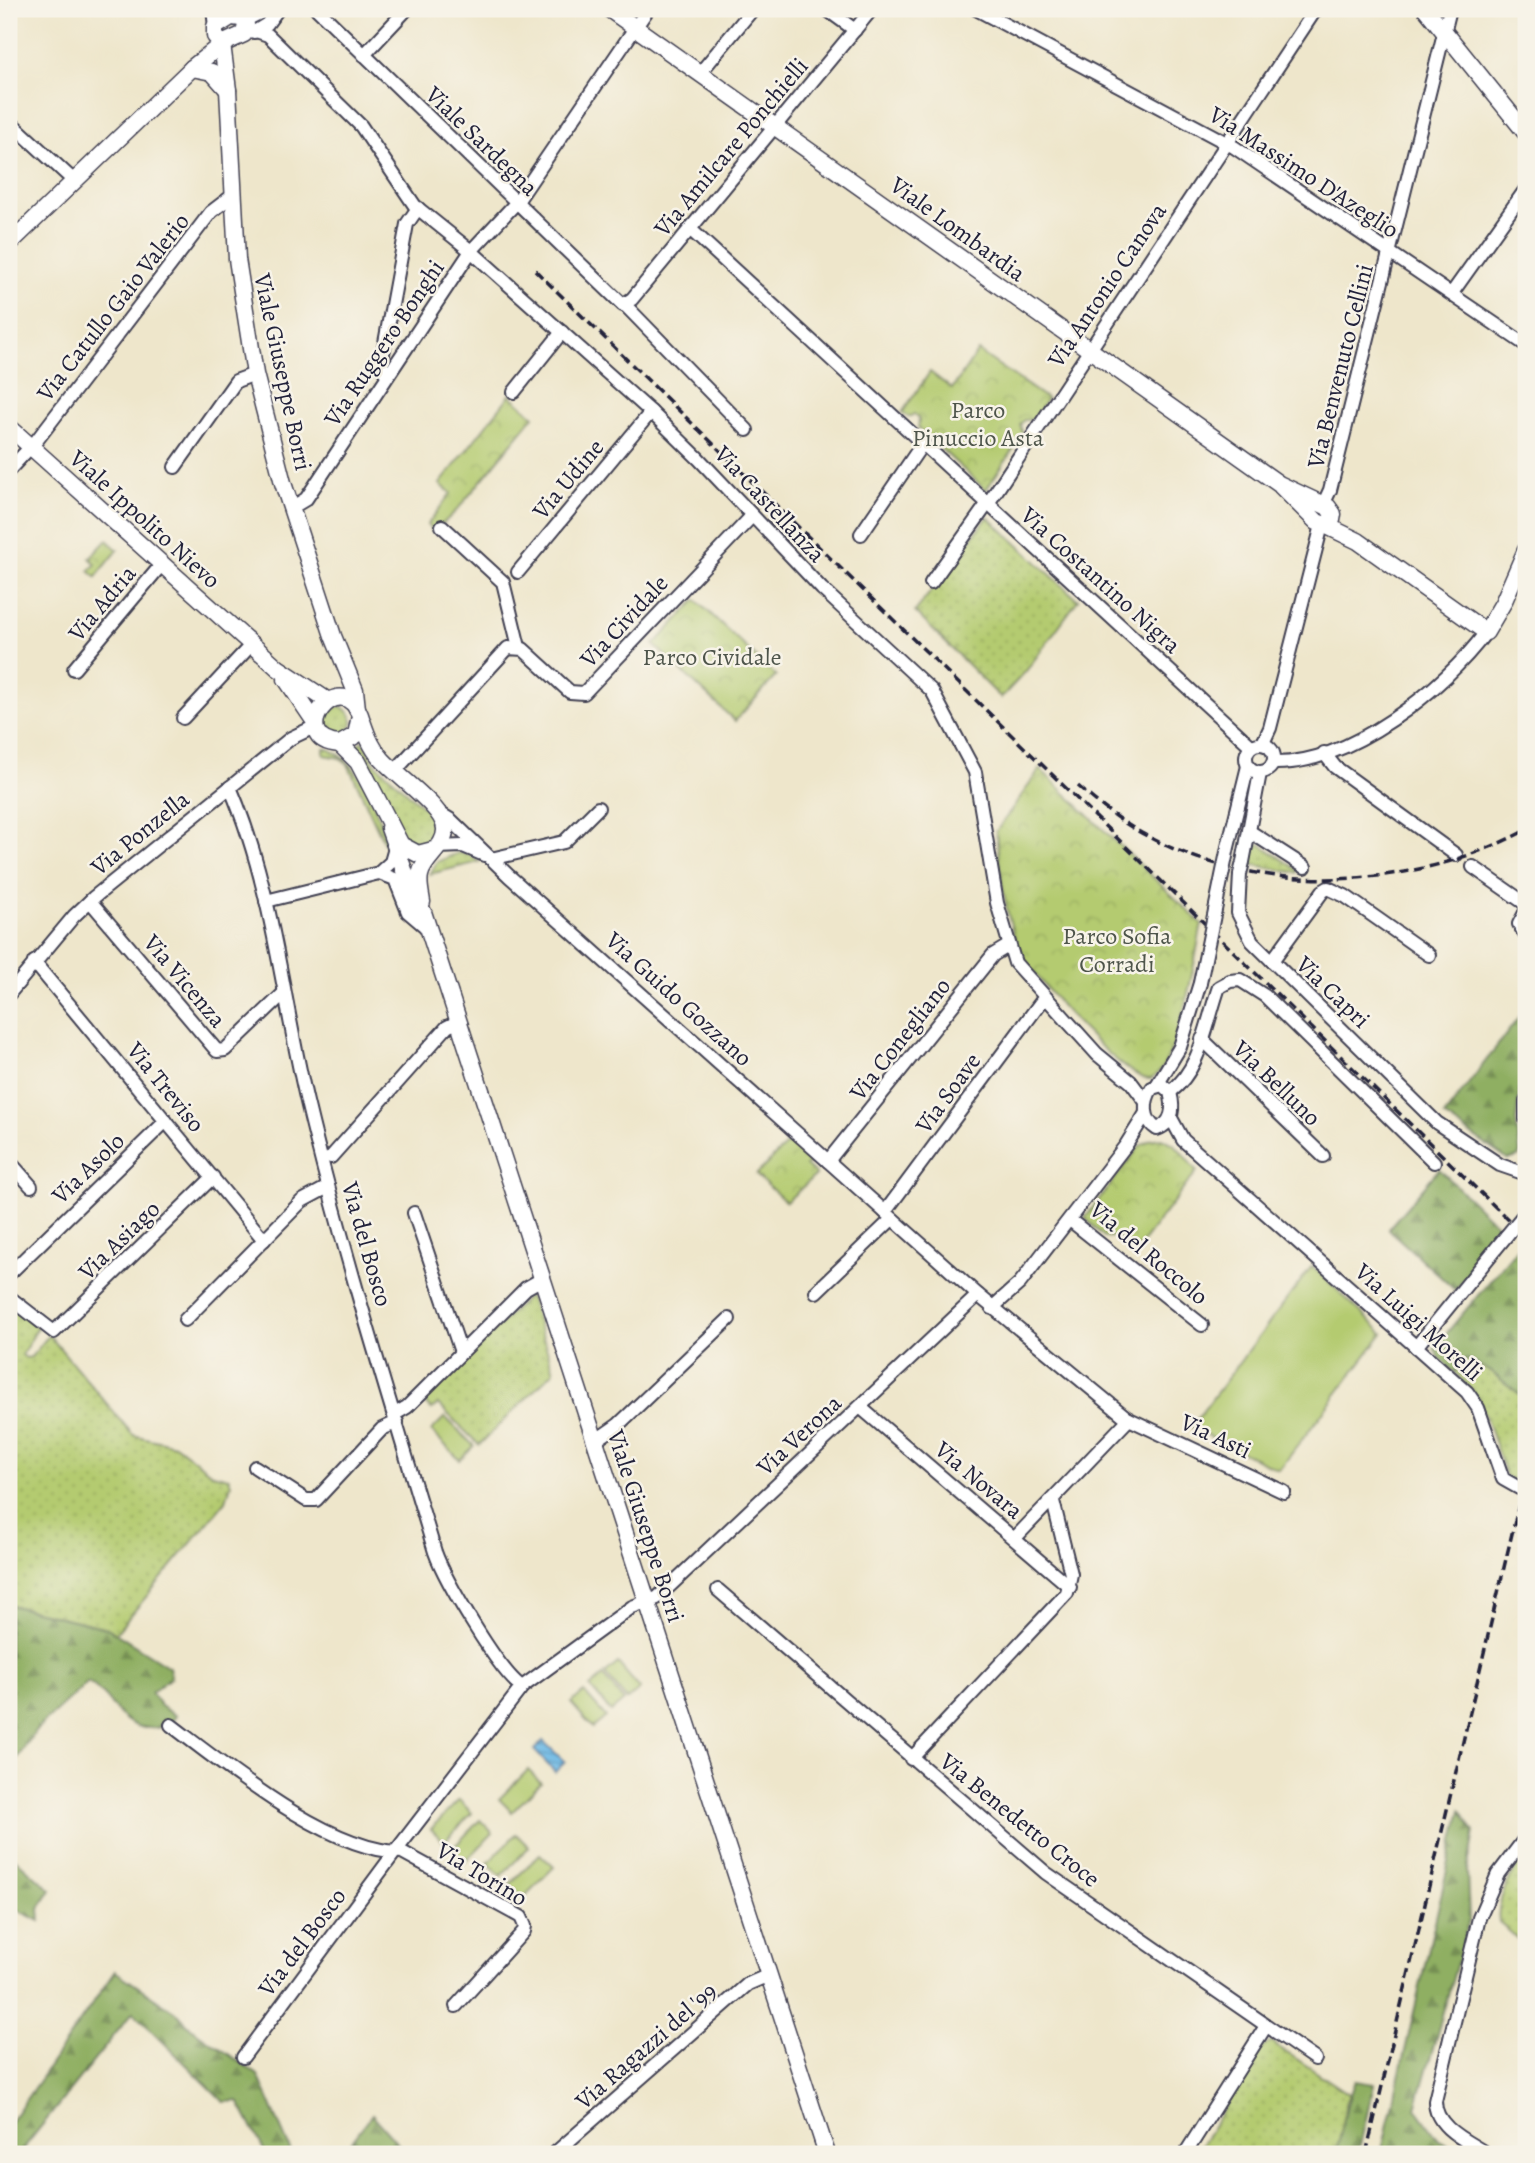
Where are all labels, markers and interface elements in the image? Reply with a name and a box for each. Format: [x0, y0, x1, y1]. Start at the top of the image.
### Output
street label: Via Amilcare Ponchielli [646, 51, 815, 244]
street label: Viale Sardegna [418, 78, 546, 203]
street label: Via Massimo D'Azeglio [1202, 98, 1405, 245]
street label: Viale Lombardia [883, 168, 1033, 290]
street label: Via Antonio Canova [1039, 196, 1174, 374]
street label: Via Catullo Gaio Valerio [29, 206, 197, 409]
street label: Via Ruggero Bonghi [316, 253, 452, 433]
street label: Via Benvenuto Cellini [1299, 261, 1381, 472]
street label: Viale Giuseppe Borri [246, 270, 320, 473]
park label: Parco Pinuccio Asta [912, 394, 1045, 454]
street label: Via Udine [524, 432, 611, 527]
street label: Via Castellanza [707, 438, 833, 570]
street label: Viale Ippolito Nievo [62, 442, 227, 595]
street label: Via Costantino Nigra [1013, 499, 1189, 661]
street label: Via Adria [60, 558, 144, 649]
street label: Via Cividale [572, 568, 675, 675]
park label: Parco Cividale [643, 641, 781, 673]
street label: Via Ponzella [83, 783, 197, 883]
park label: Parco Sofia Corradi [1063, 920, 1172, 980]
street label: Via Guido Gozzano [598, 924, 759, 1074]
street label: Via Vicenza [136, 927, 234, 1035]
street label: Via Capri [1288, 948, 1377, 1035]
street label: Via Conegliano [841, 971, 958, 1108]
street label: Via Belluno [1225, 1032, 1328, 1133]
street label: Via Treviso [119, 1034, 212, 1139]
street label: Via Soave [907, 1046, 988, 1141]
street label: Via Asolo [44, 1125, 131, 1211]
street label: Via del Bosco [334, 1177, 400, 1310]
street label: Via Asiago [70, 1193, 167, 1288]
street label: Via del Roccolo [1082, 1193, 1215, 1312]
street label: Via Luigi Morelli [1347, 1255, 1490, 1388]
street label: Via Verona [749, 1387, 849, 1483]
street label: Via Asti [1174, 1405, 1257, 1466]
street label: Viale Giuseppe Borri [599, 1425, 692, 1626]
street label: Via Novara [927, 1433, 1031, 1527]
street label: Via Benedetto Croce [932, 1745, 1107, 1895]
street label: Via Torino [430, 1834, 534, 1914]
street label: Via del Bosco [250, 1881, 353, 2004]
street label: Via Ragazzi del '99 [568, 1976, 724, 2117]

